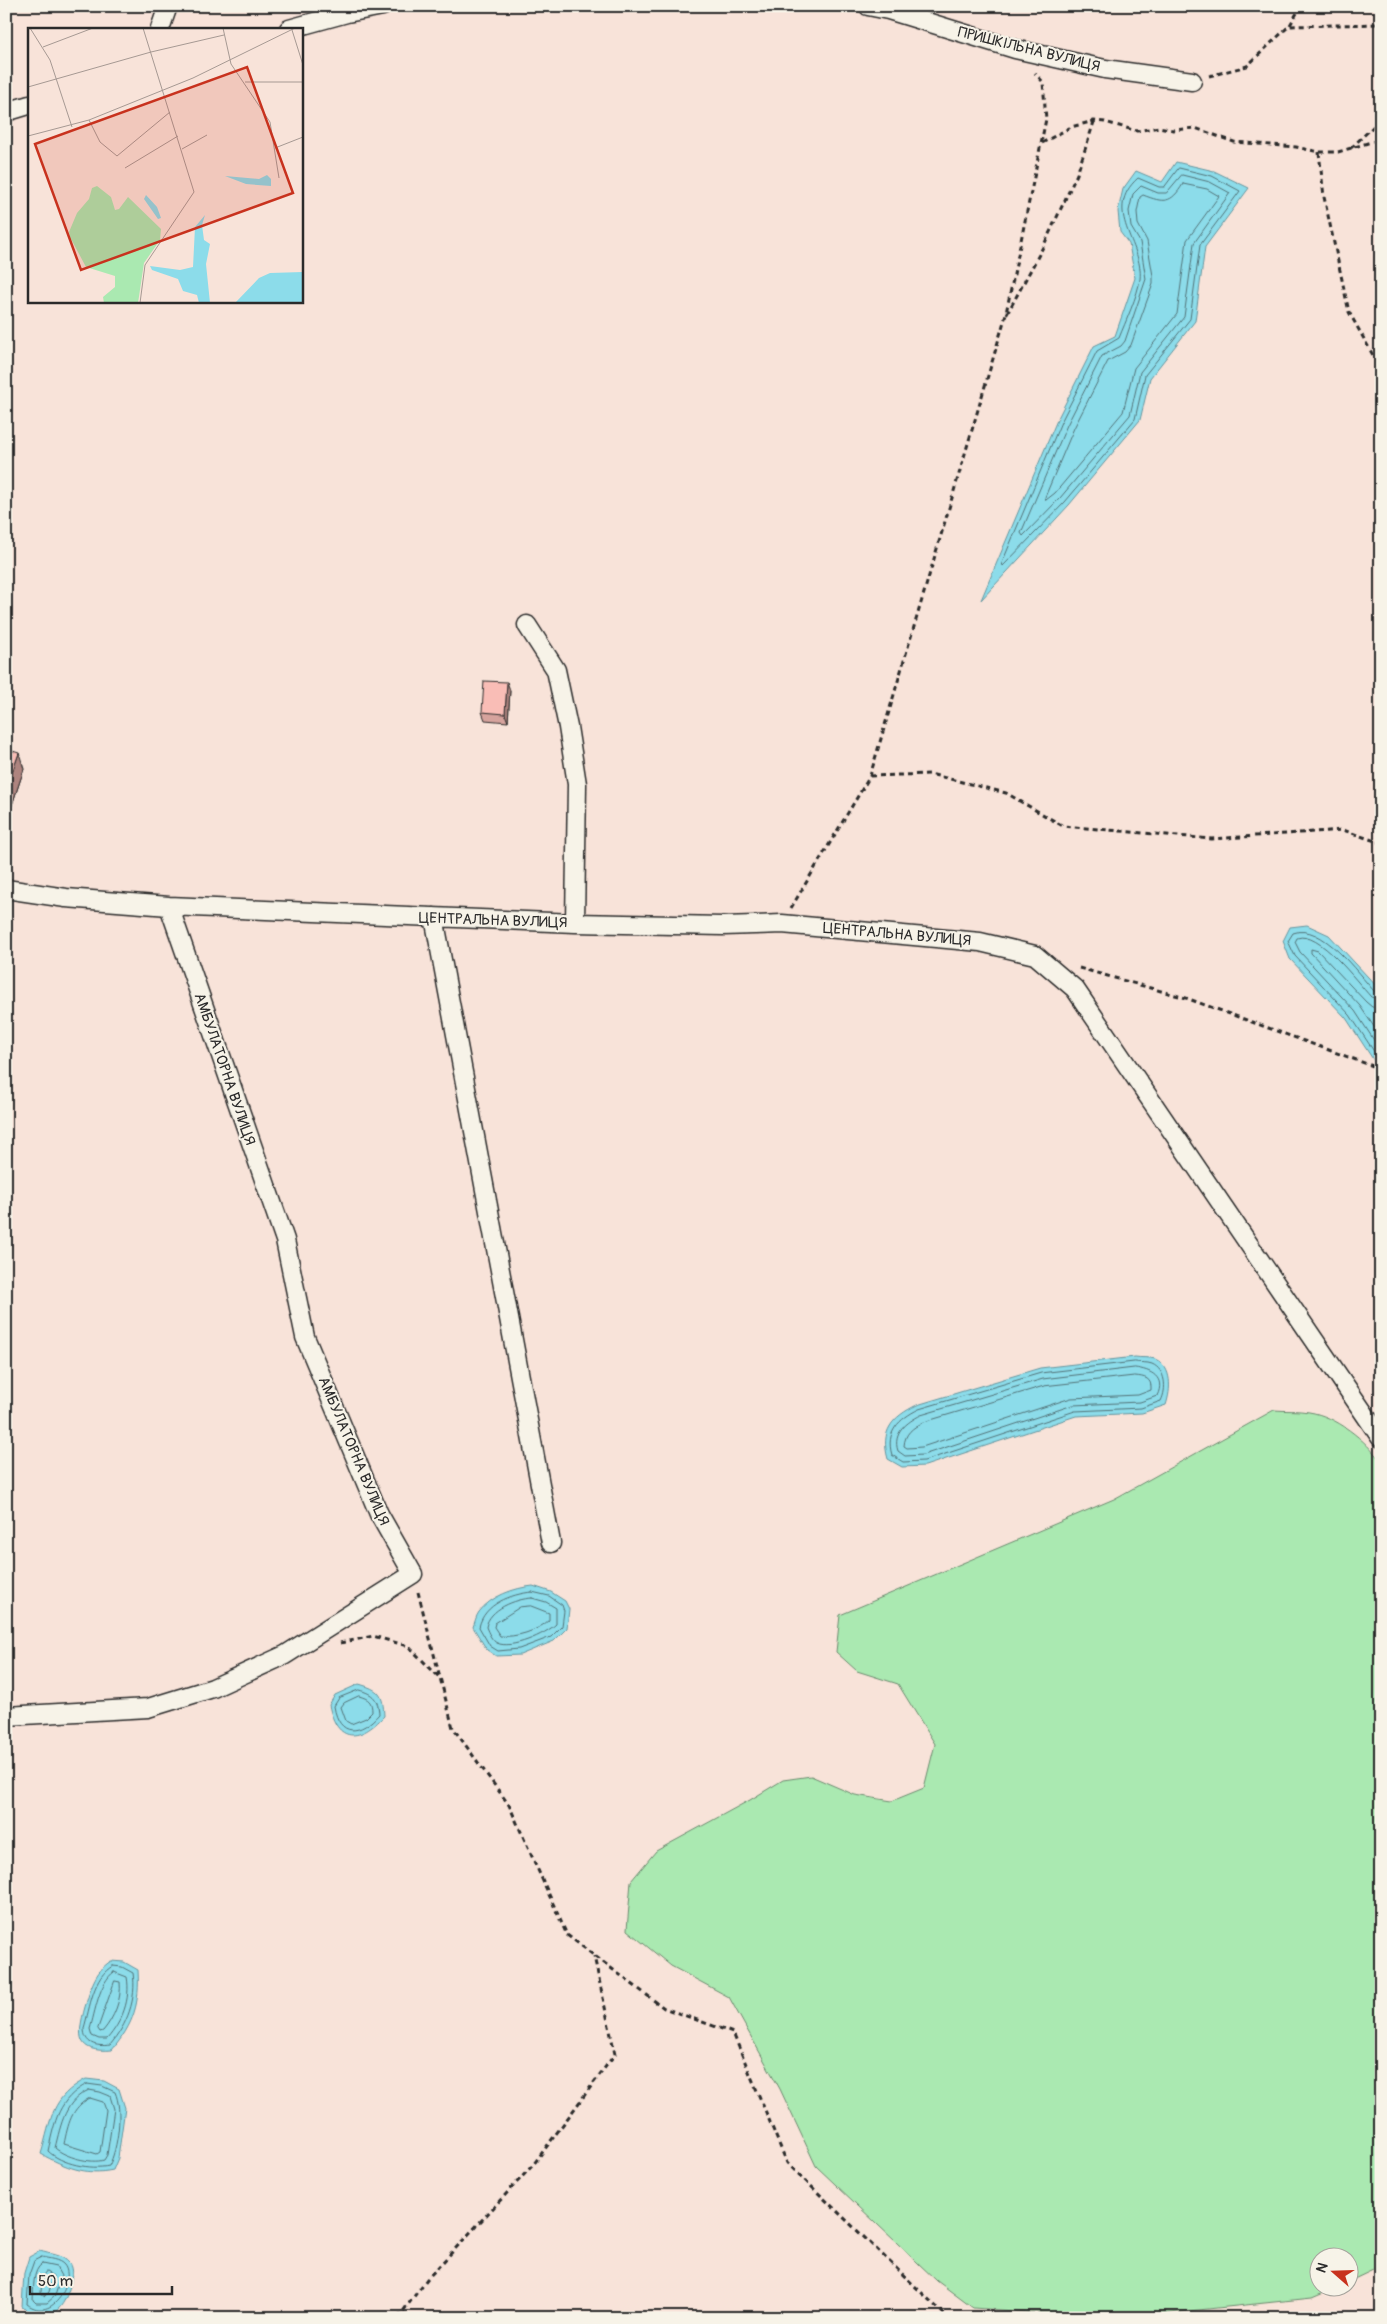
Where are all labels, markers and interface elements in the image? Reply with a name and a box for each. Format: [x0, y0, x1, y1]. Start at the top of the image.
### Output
street label: ПРИШКІЛЬНА ВУЛИЦЯ [956, 23, 1102, 76]
inset map [28, 28, 302, 302]
street label: ЦЕНТРАЛЬНА ВУЛИЦЯ [418, 908, 568, 933]
street label: ЦЕНТРАЛЬНА ВУЛИЦЯ [822, 919, 972, 950]
street label: АМБУЛАТОРНА ВУЛИЦЯ [190, 990, 260, 1148]
street label: АМБУЛАТОРНА ВУЛИЦЯ [314, 1374, 394, 1528]
north arrow [1310, 2246, 1360, 2296]
text: N [1313, 2260, 1332, 2275]
scale bar [30, 2264, 172, 2296]
text: 50 m [38, 2272, 73, 2291]

